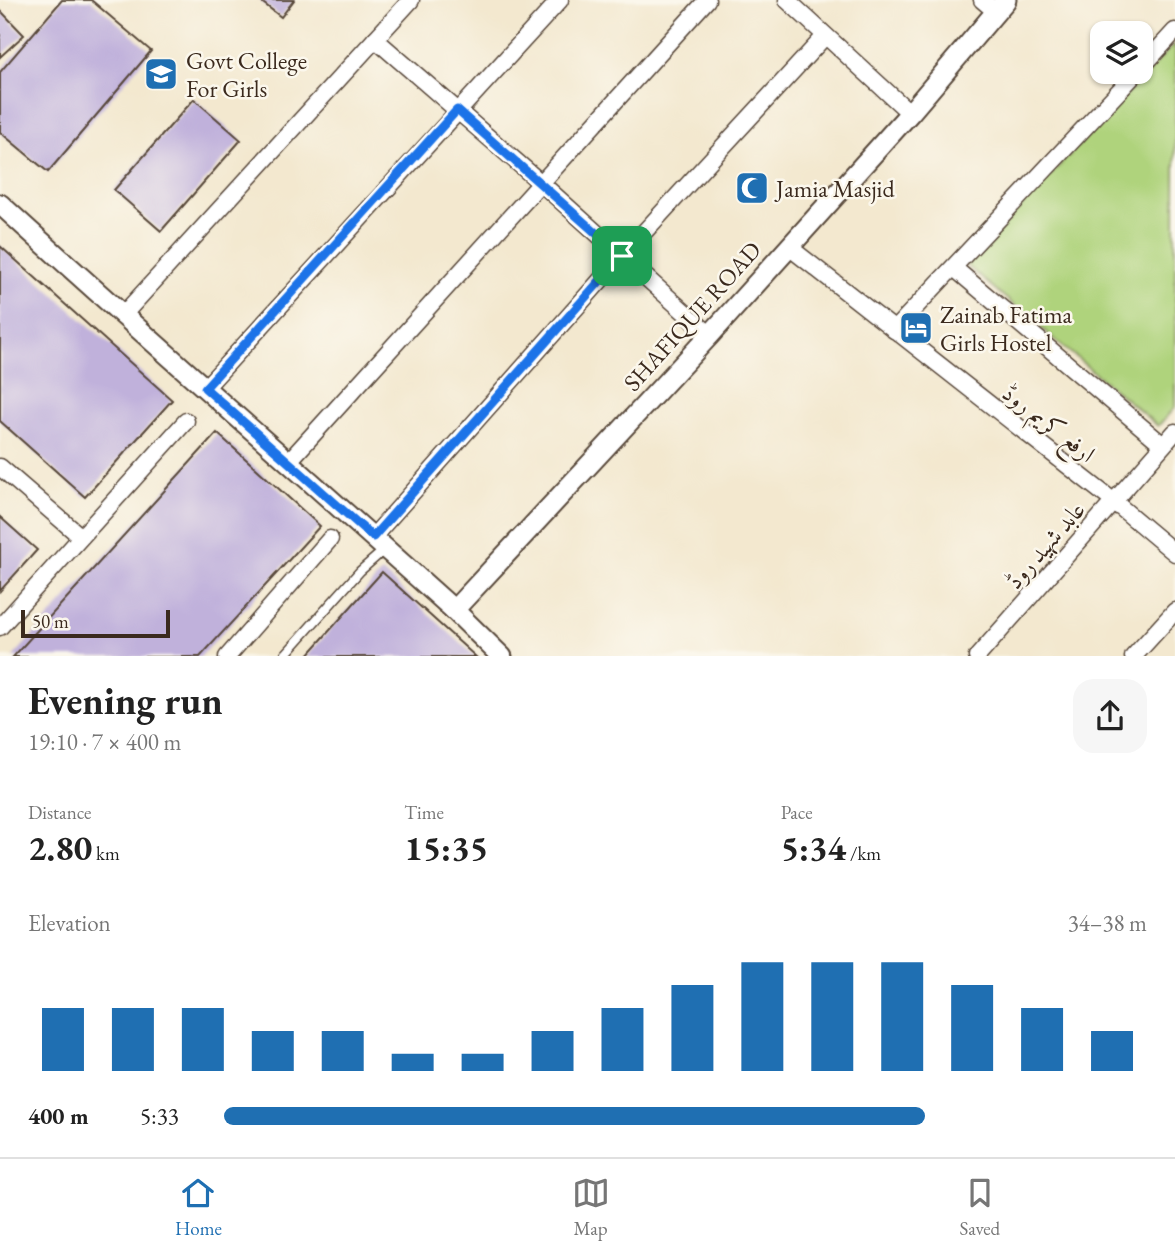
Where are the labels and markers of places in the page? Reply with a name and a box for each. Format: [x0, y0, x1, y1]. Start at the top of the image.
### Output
place label: Govt College For Girls [186, 45, 307, 104]
school or university icon: Govt College For Girls [142, 55, 180, 93]
mosque icon: Jamia Masjid [733, 169, 771, 207]
place label: Jamia Masjid [774, 173, 895, 204]
pin [592, 226, 652, 286]
place label: Zainab Fatima Girls Hostel [940, 299, 1073, 358]
hotel icon: Zainab Fatima Girls Hostel [897, 309, 935, 347]

